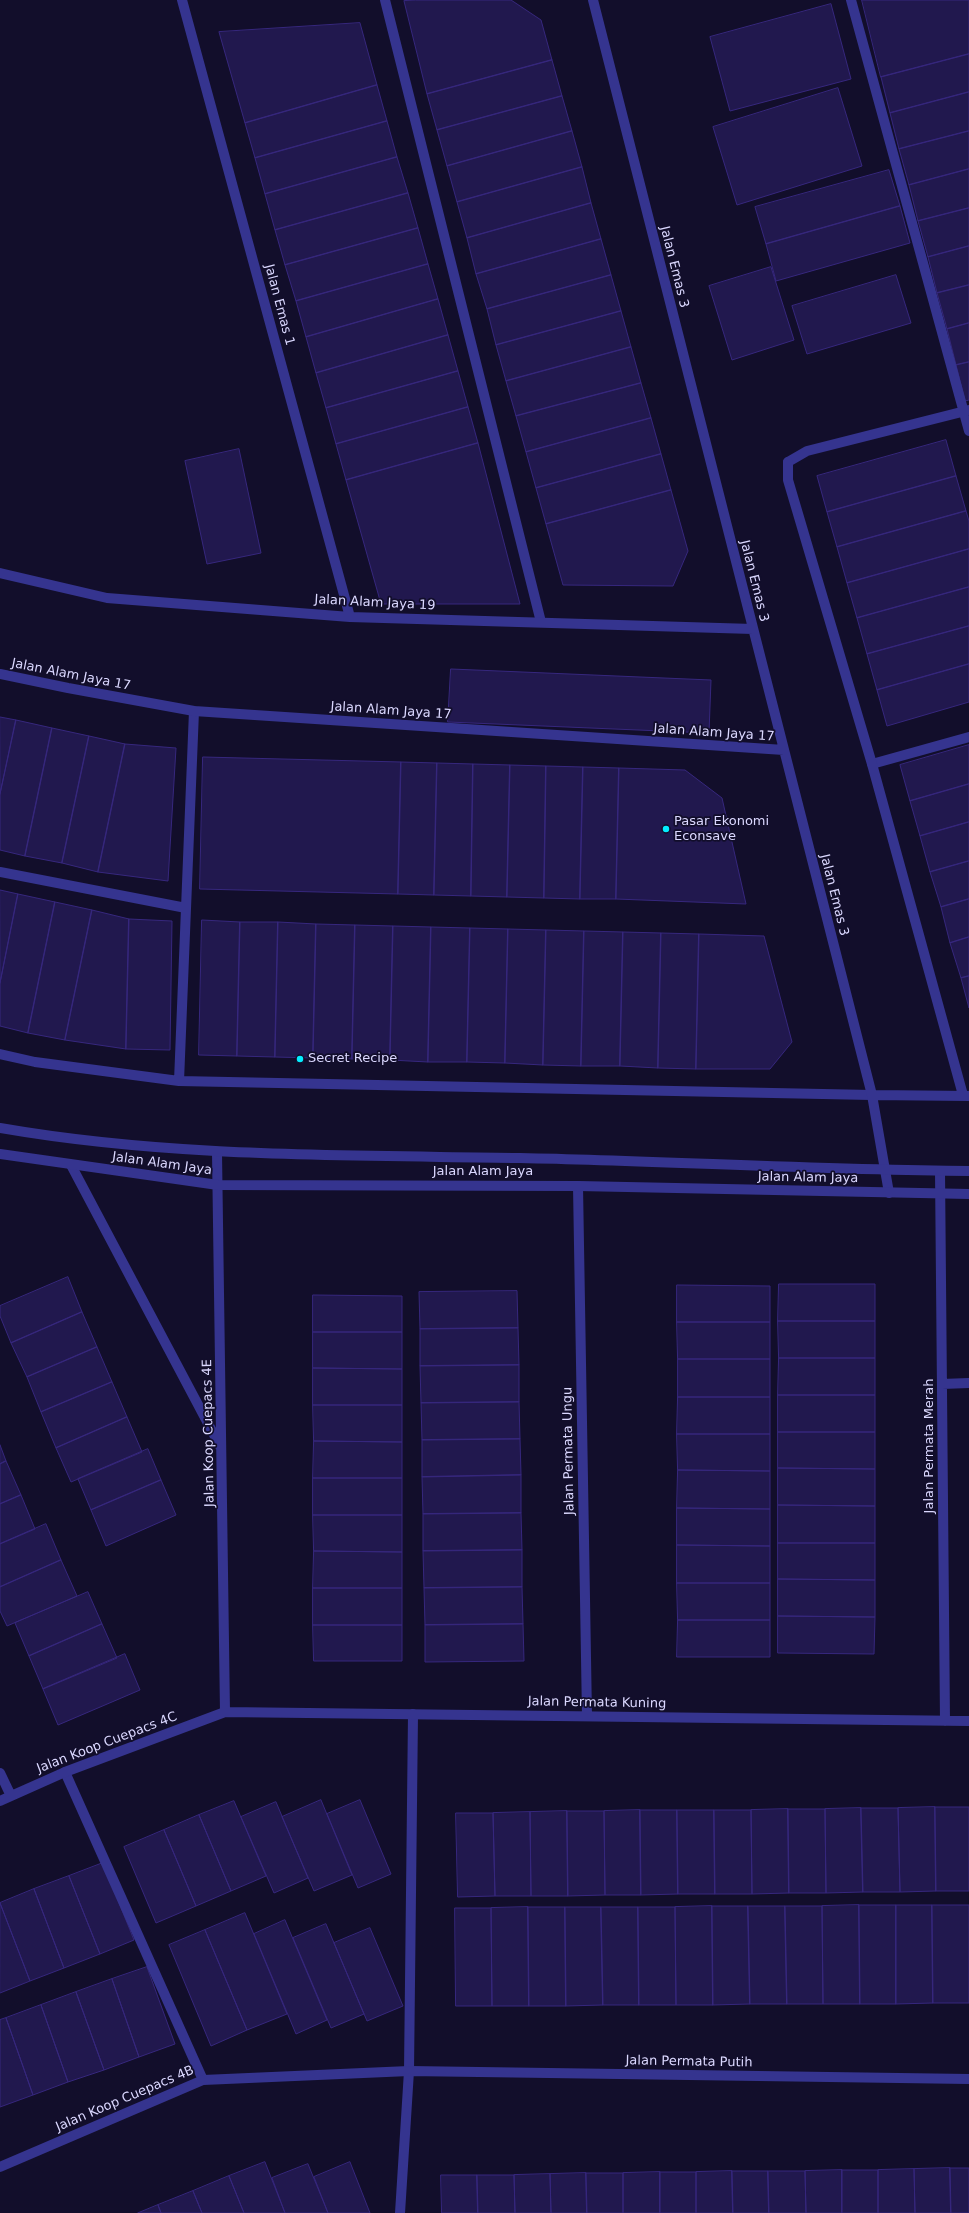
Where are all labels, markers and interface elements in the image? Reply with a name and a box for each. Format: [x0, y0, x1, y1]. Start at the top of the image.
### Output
street label: Jalan Emas 3 [656, 224, 692, 310]
street label: Jalan Emas 1 [261, 263, 297, 347]
street label: Jalan Emas 3 [736, 538, 772, 624]
street label: Jalan Alam Jaya 19 [314, 592, 436, 614]
street label: Jalan Alam Jaya 17 [10, 656, 132, 694]
street label: Jalan Alam Jaya 17 [330, 699, 452, 723]
street label: Jalan Alam Jaya 17 [653, 721, 775, 745]
place label: Pasar Ekonomi Econsave [674, 814, 769, 845]
marker: Pasar Ekonomi Econsave [661, 824, 671, 834]
street label: Jalan Emas 3 [816, 852, 852, 938]
place label: Secret Recipe [308, 1051, 397, 1067]
marker: Secret Recipe [295, 1054, 305, 1064]
street label: Jalan Alam Jaya [111, 1149, 213, 1179]
street label: Jalan Alam Jaya [433, 1164, 533, 1180]
street label: Jalan Alam Jaya [758, 1169, 858, 1187]
street label: Jalan Koop Cuepacs 4E [200, 1359, 218, 1507]
street label: Jalan Permata Merah [922, 1379, 938, 1513]
street label: Jalan Permata Ungu [560, 1387, 578, 1515]
street label: Jalan Permata Kuning [528, 1694, 666, 1712]
street label: Jalan Koop Cuepacs 4C [35, 1709, 179, 1777]
street label: Jalan Permata Putih [625, 2053, 753, 2071]
street label: Jalan Koop Cuepacs 4B [54, 2063, 196, 2135]

